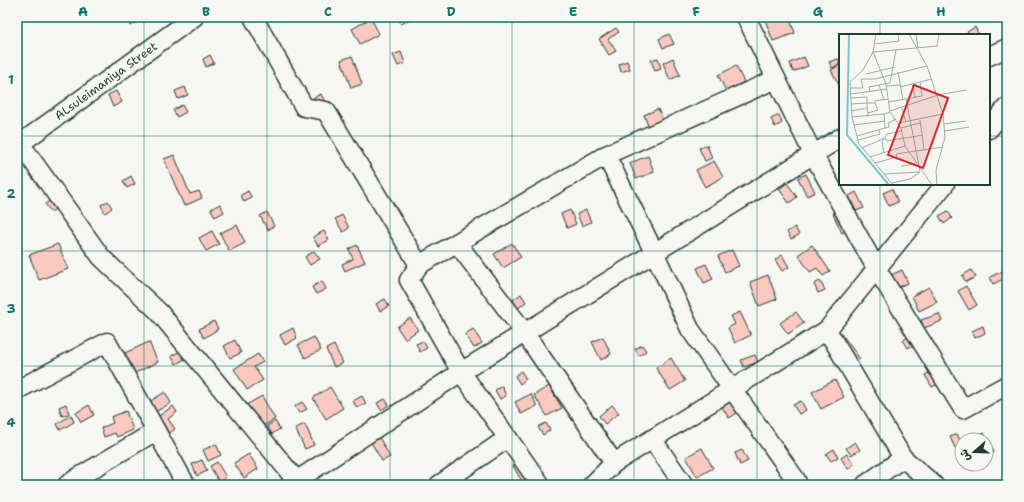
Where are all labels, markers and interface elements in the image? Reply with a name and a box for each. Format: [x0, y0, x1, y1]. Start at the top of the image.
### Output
text: A [78, 3, 88, 20]
text: B [202, 3, 210, 20]
text: C [324, 3, 332, 20]
text: D [446, 3, 456, 20]
text: E [569, 3, 578, 20]
text: F [692, 3, 700, 20]
text: G [813, 3, 824, 20]
text: H [936, 3, 946, 20]
inset map [839, 34, 990, 185]
street label: ALsuleimaniya Street [51, 38, 161, 124]
text: 1 [8, 71, 14, 88]
text: 2 [6, 185, 16, 202]
text: 3 [6, 300, 16, 317]
text: 4 [6, 414, 16, 431]
north arrow [954, 432, 994, 472]
text: ش [956, 447, 974, 464]

